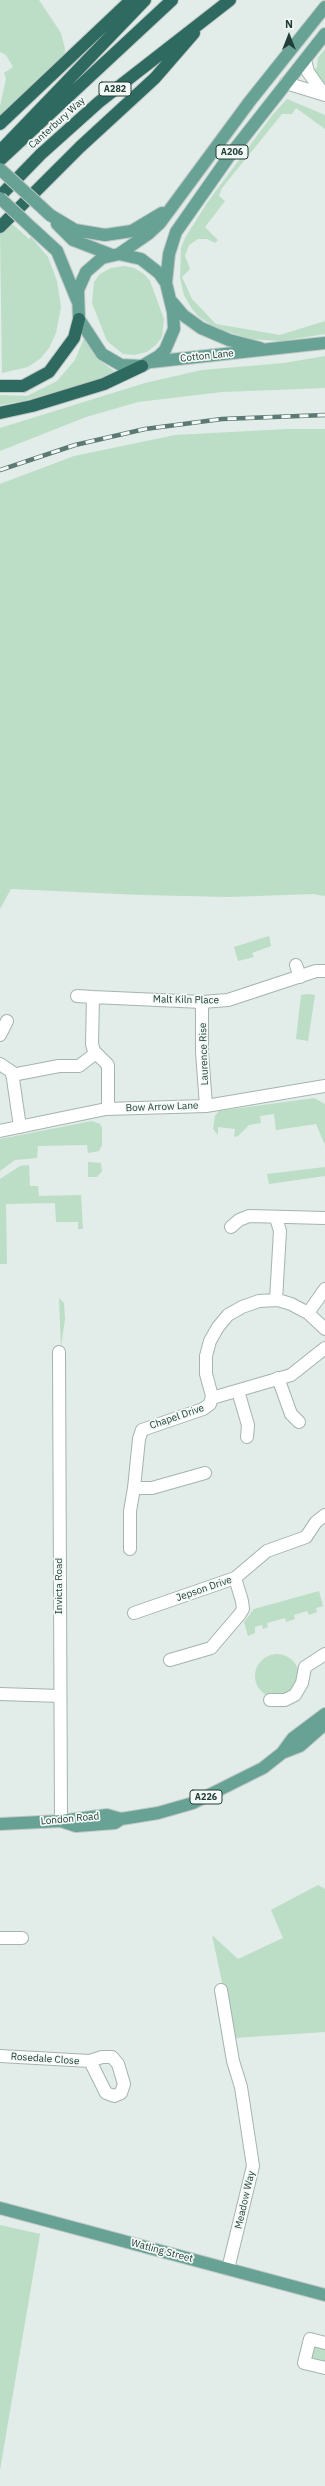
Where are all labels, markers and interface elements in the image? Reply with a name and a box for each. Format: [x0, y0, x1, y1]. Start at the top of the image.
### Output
north arrow [269, 16, 309, 56]
text: N [285, 17, 293, 31]
road number: A282 [99, 82, 131, 96]
street label: Canterbury Way [26, 95, 88, 151]
road number: A206 [216, 145, 248, 159]
street label: Cotton Lane [180, 347, 234, 365]
street label: Malt Kiln Place [153, 993, 219, 1007]
street label: Laurence Rise [197, 1022, 211, 1086]
street label: Bow Arrow Lane [125, 1100, 199, 1114]
street label: Chapel Drive [148, 1402, 206, 1432]
street label: Invicta Road [53, 1558, 65, 1614]
street label: Jepson Drive [175, 1574, 233, 1604]
road number: A226 [190, 1790, 222, 1804]
street label: London Road [40, 1810, 100, 1828]
street label: Rosedale Close [10, 2051, 80, 2067]
street label: Meadow Way [232, 2170, 258, 2230]
street label: Watling Street [130, 2237, 194, 2265]

